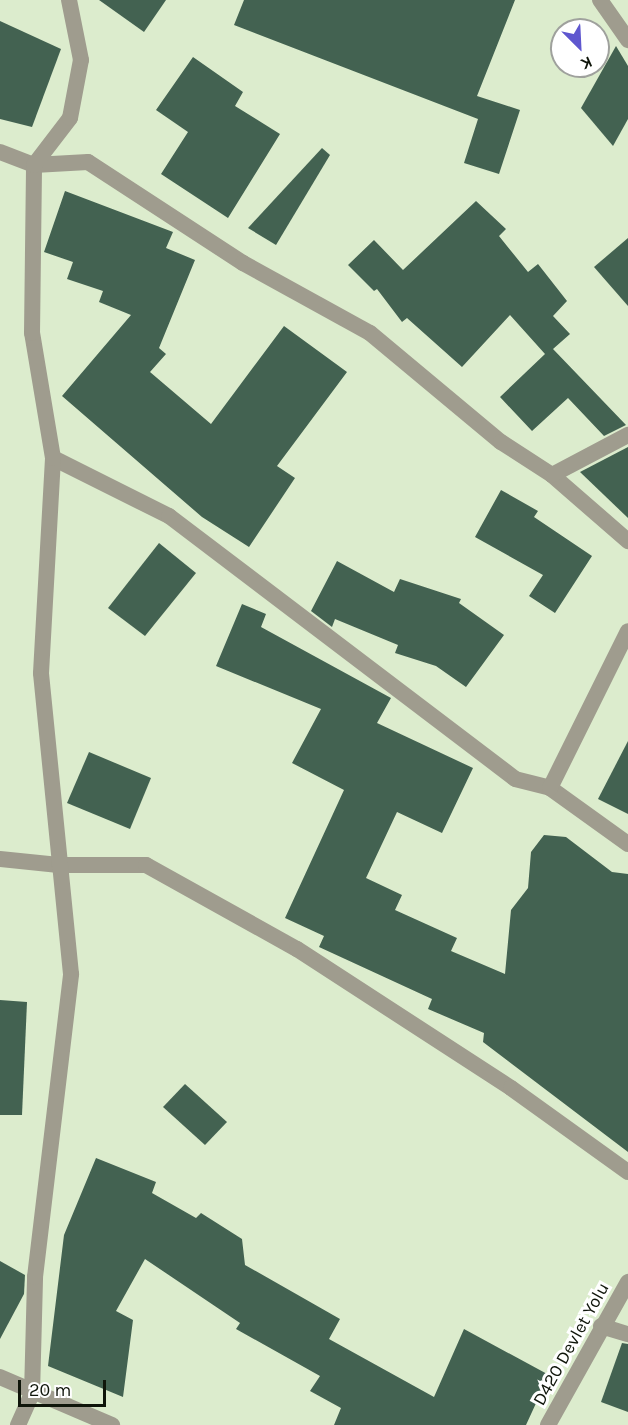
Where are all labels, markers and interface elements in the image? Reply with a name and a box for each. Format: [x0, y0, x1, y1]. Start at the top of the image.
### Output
north arrow [550, 18, 610, 78]
text: K [578, 52, 595, 74]
street label: D420 Devlet Yolu [528, 1279, 614, 1409]
scale bar [21, 1368, 110, 1406]
text: 20 m [29, 1379, 71, 1401]

